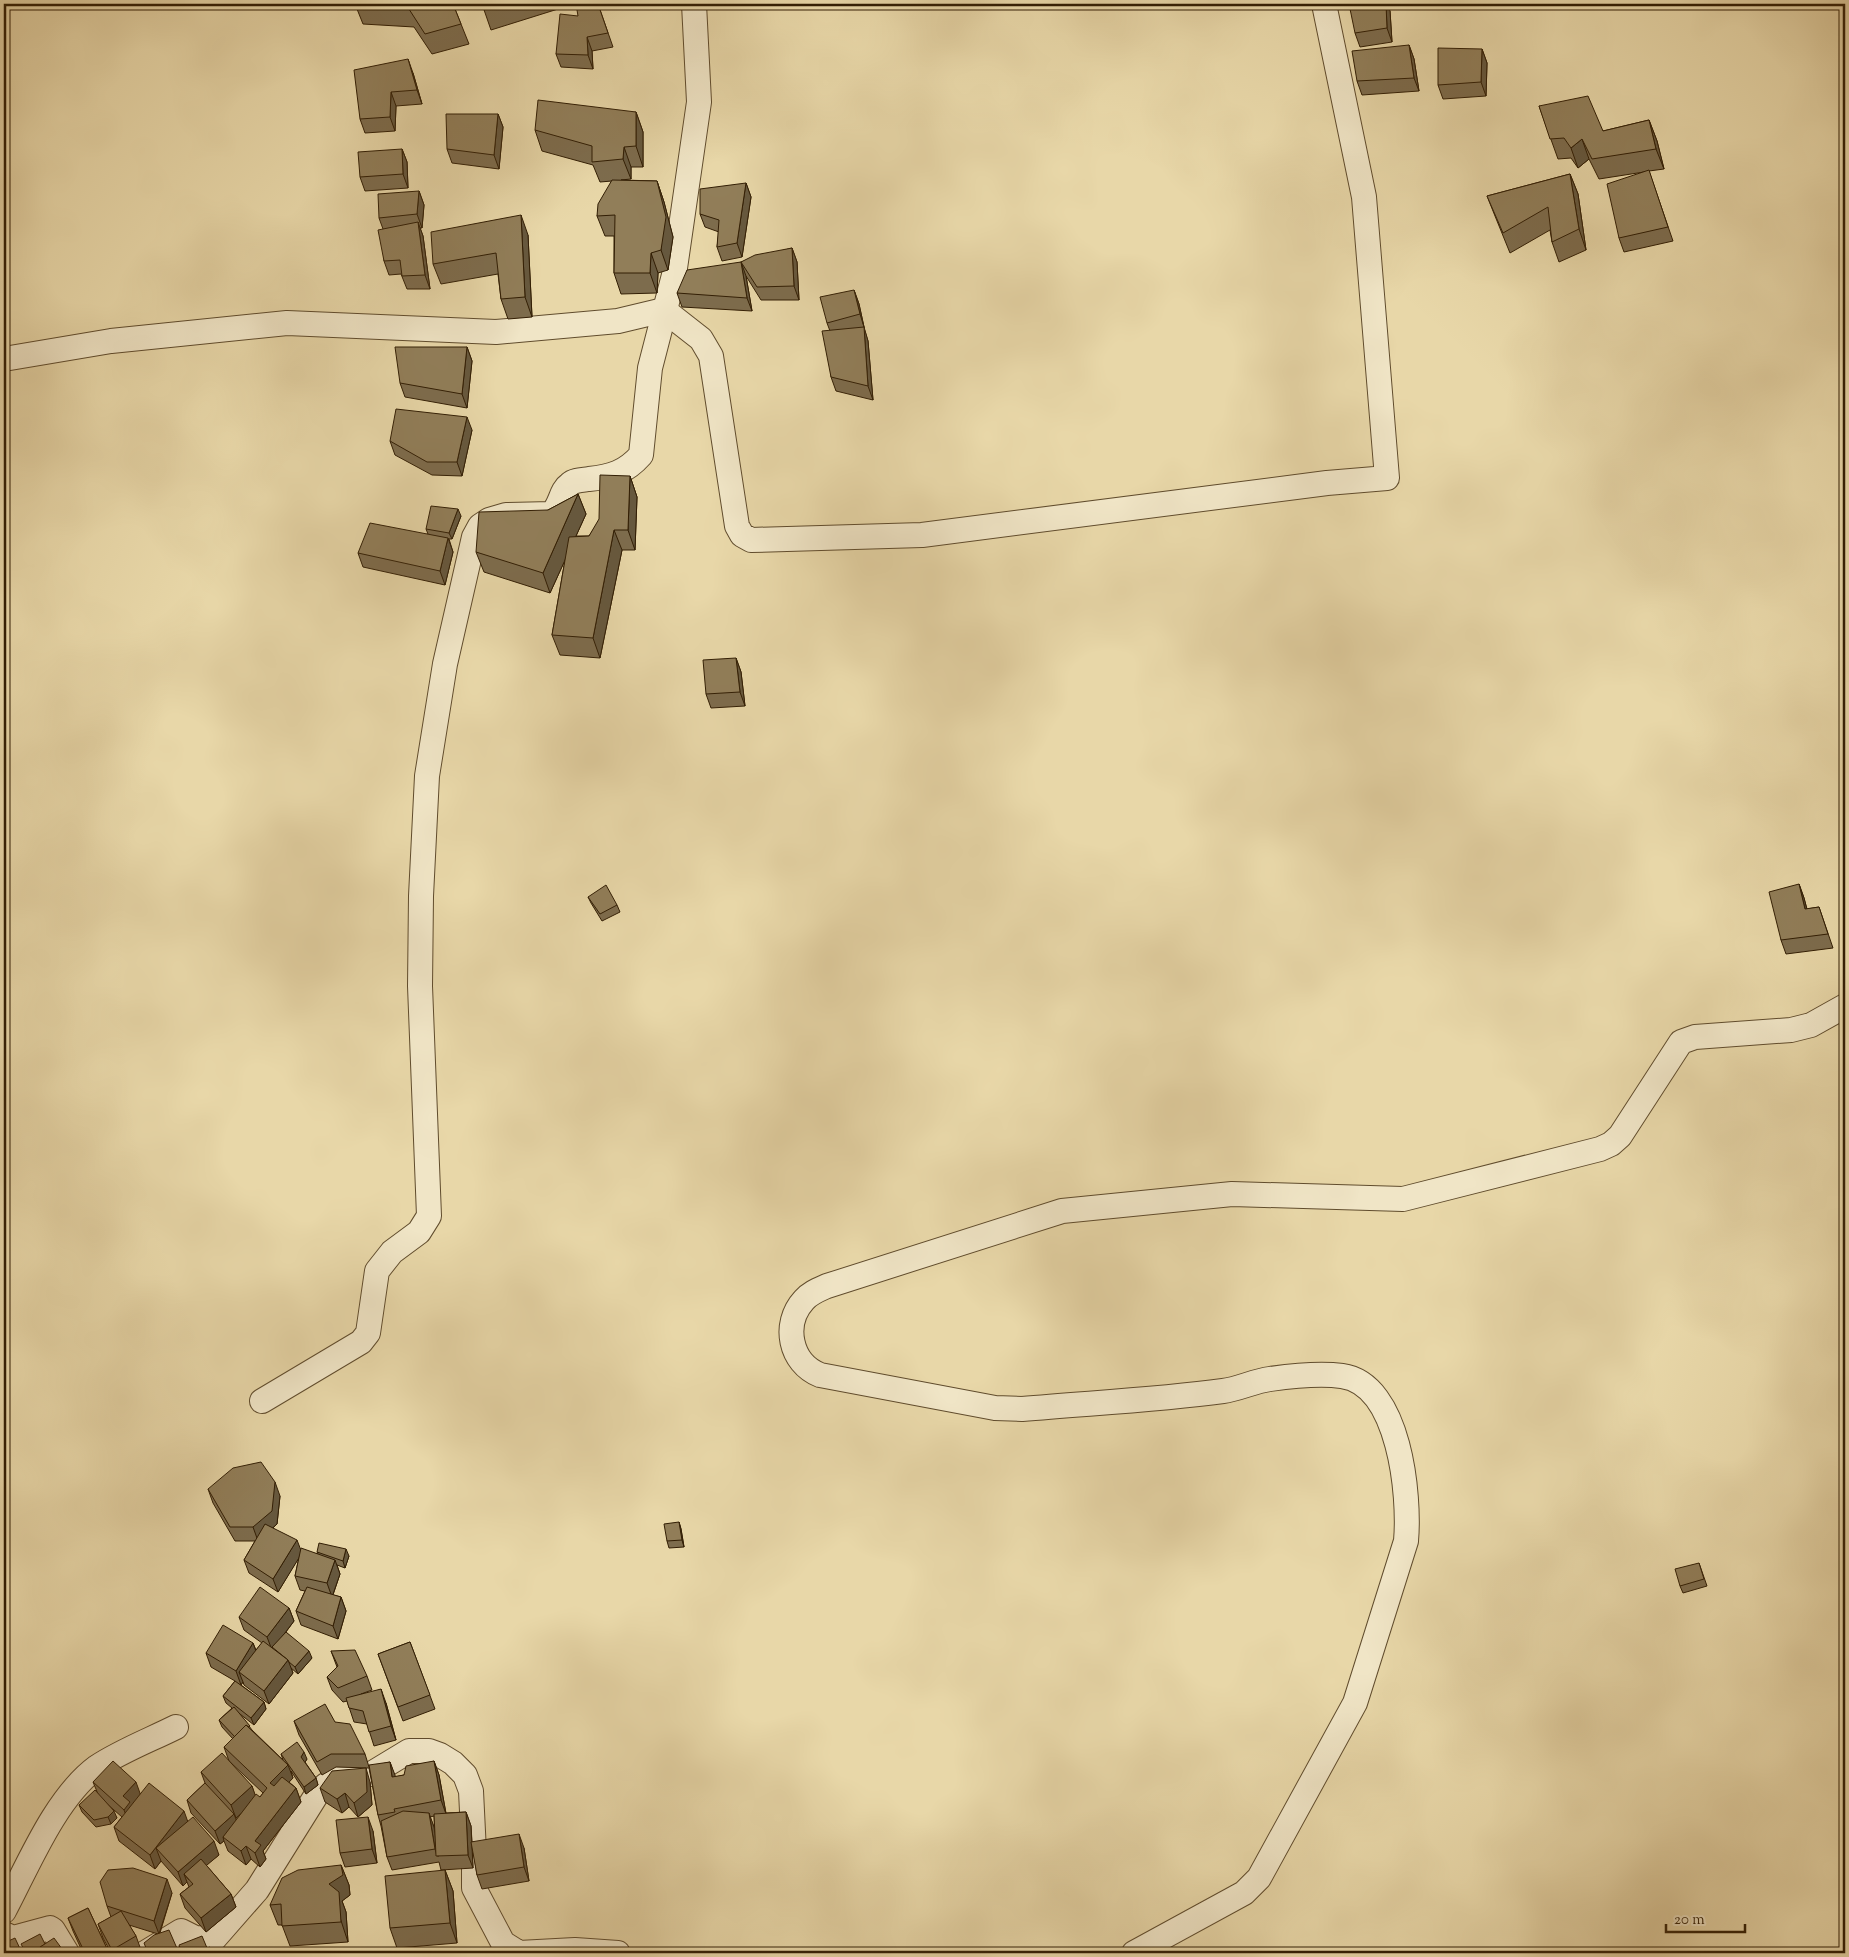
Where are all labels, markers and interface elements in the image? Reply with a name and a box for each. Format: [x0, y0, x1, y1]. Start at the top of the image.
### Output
scale bar [1666, 1902, 1745, 1934]
text: 20 m [1674, 1910, 1705, 1931]

